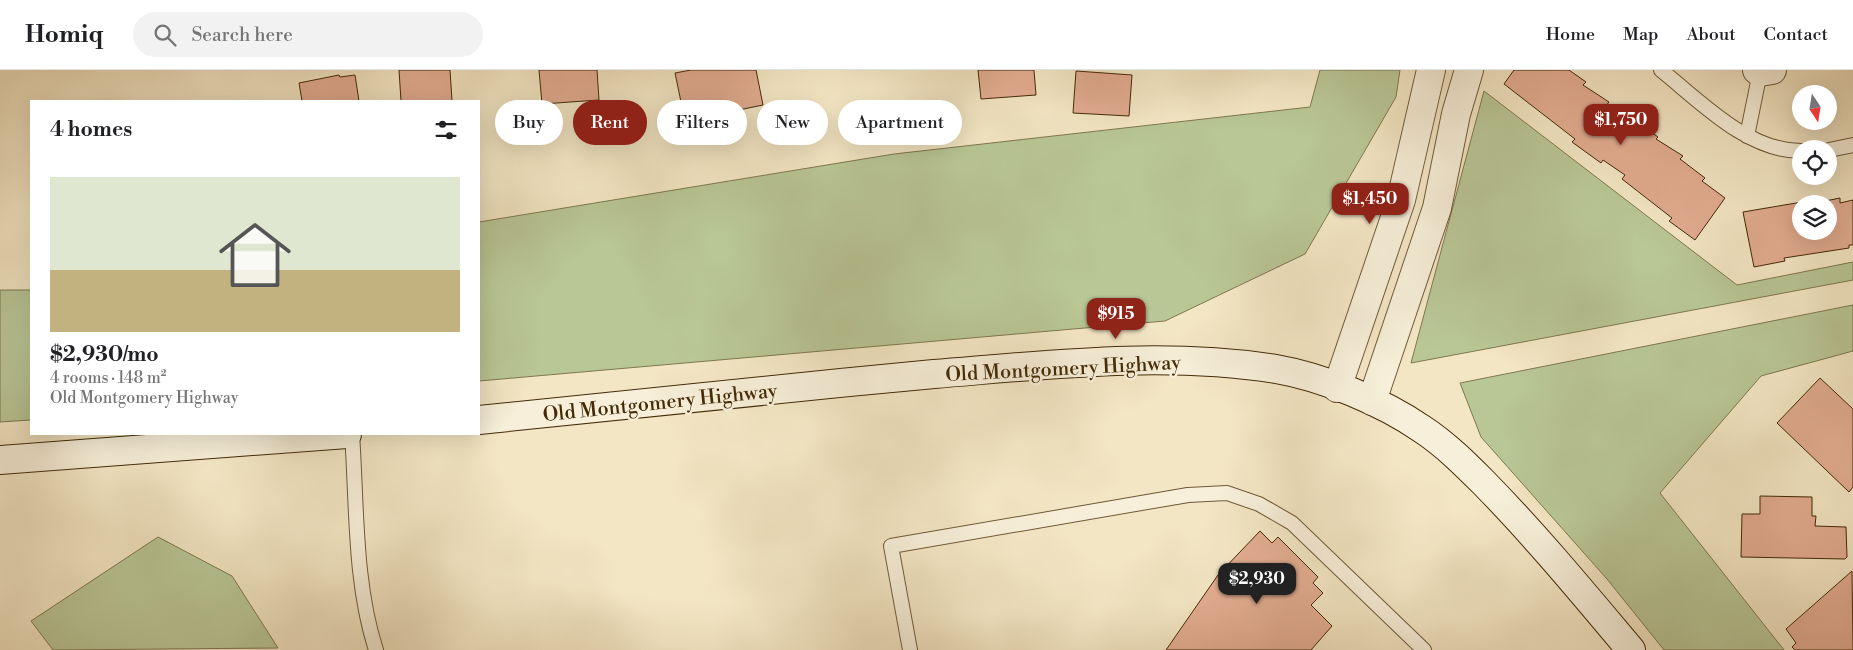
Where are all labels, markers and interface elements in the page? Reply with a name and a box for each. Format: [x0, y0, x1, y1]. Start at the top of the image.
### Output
search box [133, 12, 483, 57]
text: Homiq [25, 20, 103, 50]
icon: search [151, 21, 179, 49]
text: Search here [191, 23, 293, 47]
text: Home [1546, 23, 1595, 46]
text: Map [1623, 23, 1659, 46]
text: About [1687, 23, 1736, 46]
text: Contact [1764, 23, 1828, 46]
north arrow [1792, 85, 1838, 130]
map controls [1792, 85, 1837, 240]
chip: Buy [495, 100, 563, 145]
chip: Rent [573, 100, 647, 145]
chip: Filters [657, 100, 747, 145]
chip: New [757, 100, 828, 145]
chip: Apartment [838, 100, 962, 145]
pin: $1,750 [1580, 104, 1662, 146]
text: $1,750 [1595, 110, 1647, 130]
icon: filters [432, 116, 460, 144]
text: 4 homes [50, 117, 132, 143]
button: locate [1792, 140, 1837, 185]
pin: $1,450 [1329, 182, 1411, 225]
text: $1,450 [1343, 189, 1397, 209]
button: layers [1792, 195, 1837, 240]
icon: home [210, 210, 300, 300]
pin: $915 [1086, 298, 1146, 340]
text: $915 [1098, 304, 1134, 324]
text: $2,930/mo [50, 342, 159, 368]
street label: Old Montgomery Highway [945, 351, 1182, 388]
text: 4 rooms · 148 m² [50, 368, 166, 388]
street label: Old Montgomery Highway [542, 379, 779, 428]
text: Old Montgomery Highway [50, 388, 239, 408]
pin: $2,930 [1216, 562, 1298, 605]
text: $2,930 [1229, 569, 1285, 589]

